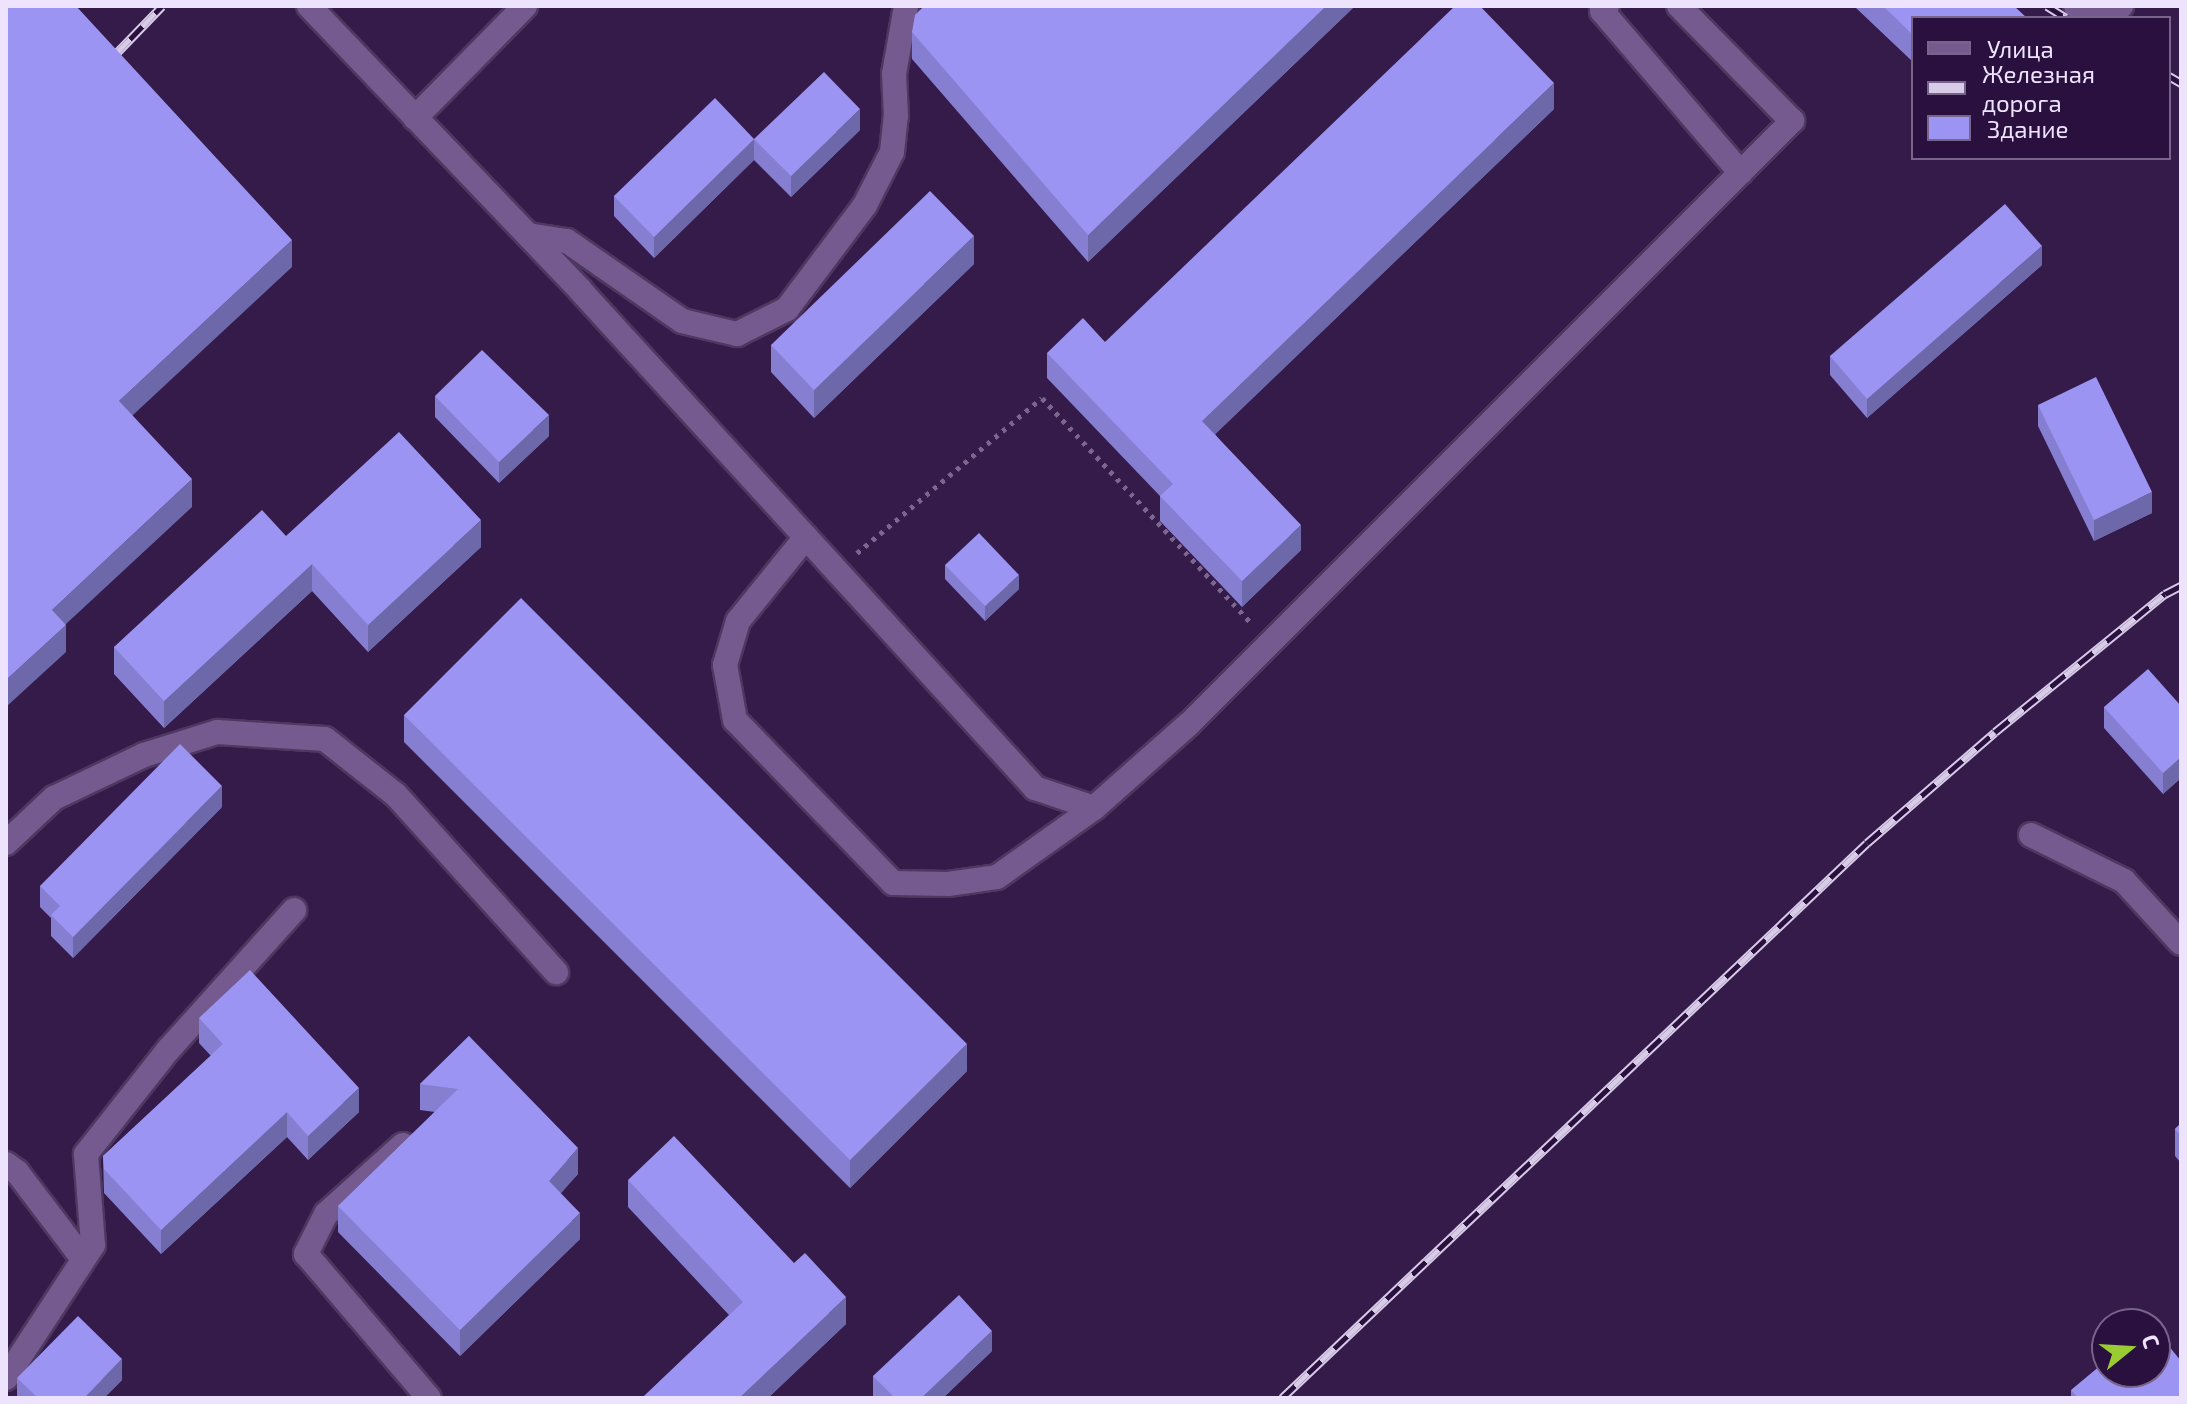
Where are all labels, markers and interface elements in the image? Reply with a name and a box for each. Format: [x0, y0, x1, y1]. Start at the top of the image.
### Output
legend [1911, 16, 2171, 160]
text: Улица [1987, 34, 2054, 63]
text: Железная дорога [1982, 59, 2095, 117]
text: Здание [1987, 114, 2069, 143]
north arrow [2091, 1308, 2171, 1388]
text: С [2138, 1331, 2166, 1351]

